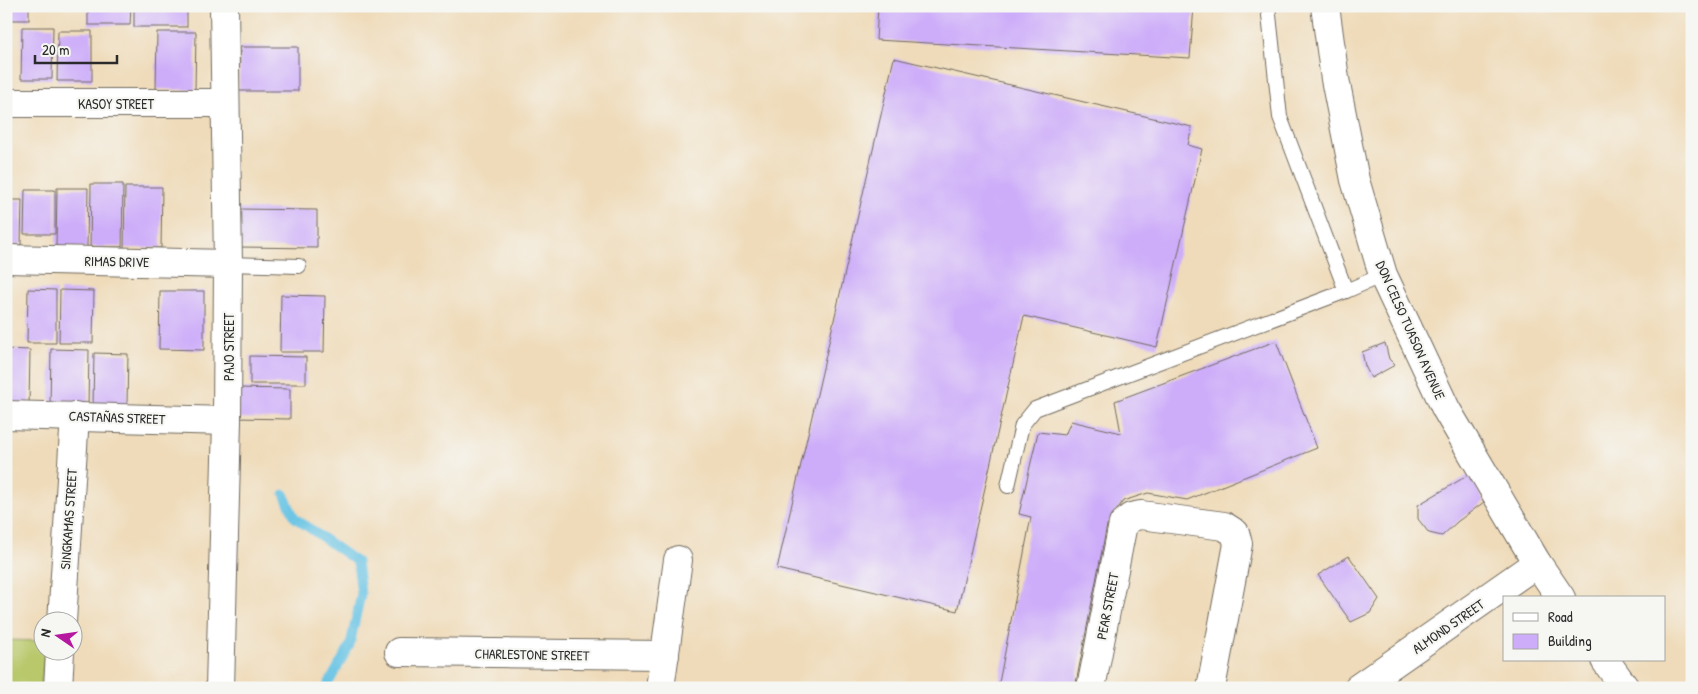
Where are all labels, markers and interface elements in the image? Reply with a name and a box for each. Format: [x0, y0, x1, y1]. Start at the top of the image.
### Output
scale bar [35, 32, 118, 64]
text: 20 m [42, 39, 69, 60]
street label: KASOY STREET [78, 94, 154, 113]
street label: RIMAS DRIVE [84, 251, 150, 271]
street label: DON CELSO TUASON AVENUE [1372, 258, 1450, 402]
street label: PAJO STREET [219, 313, 238, 381]
street label: CASTAÑAS STREET [68, 406, 166, 428]
street label: SINGKAMAS STREET [55, 467, 81, 570]
street label: PEAR STREET [1091, 571, 1123, 641]
street label: ALMOND STREET [1408, 594, 1488, 658]
legend [1503, 596, 1666, 662]
text: Road [1548, 606, 1573, 627]
north arrow [32, 612, 82, 662]
text: N [35, 627, 55, 639]
text: Building [1548, 630, 1592, 651]
street label: CHARLESTONE STREET [474, 644, 590, 665]

